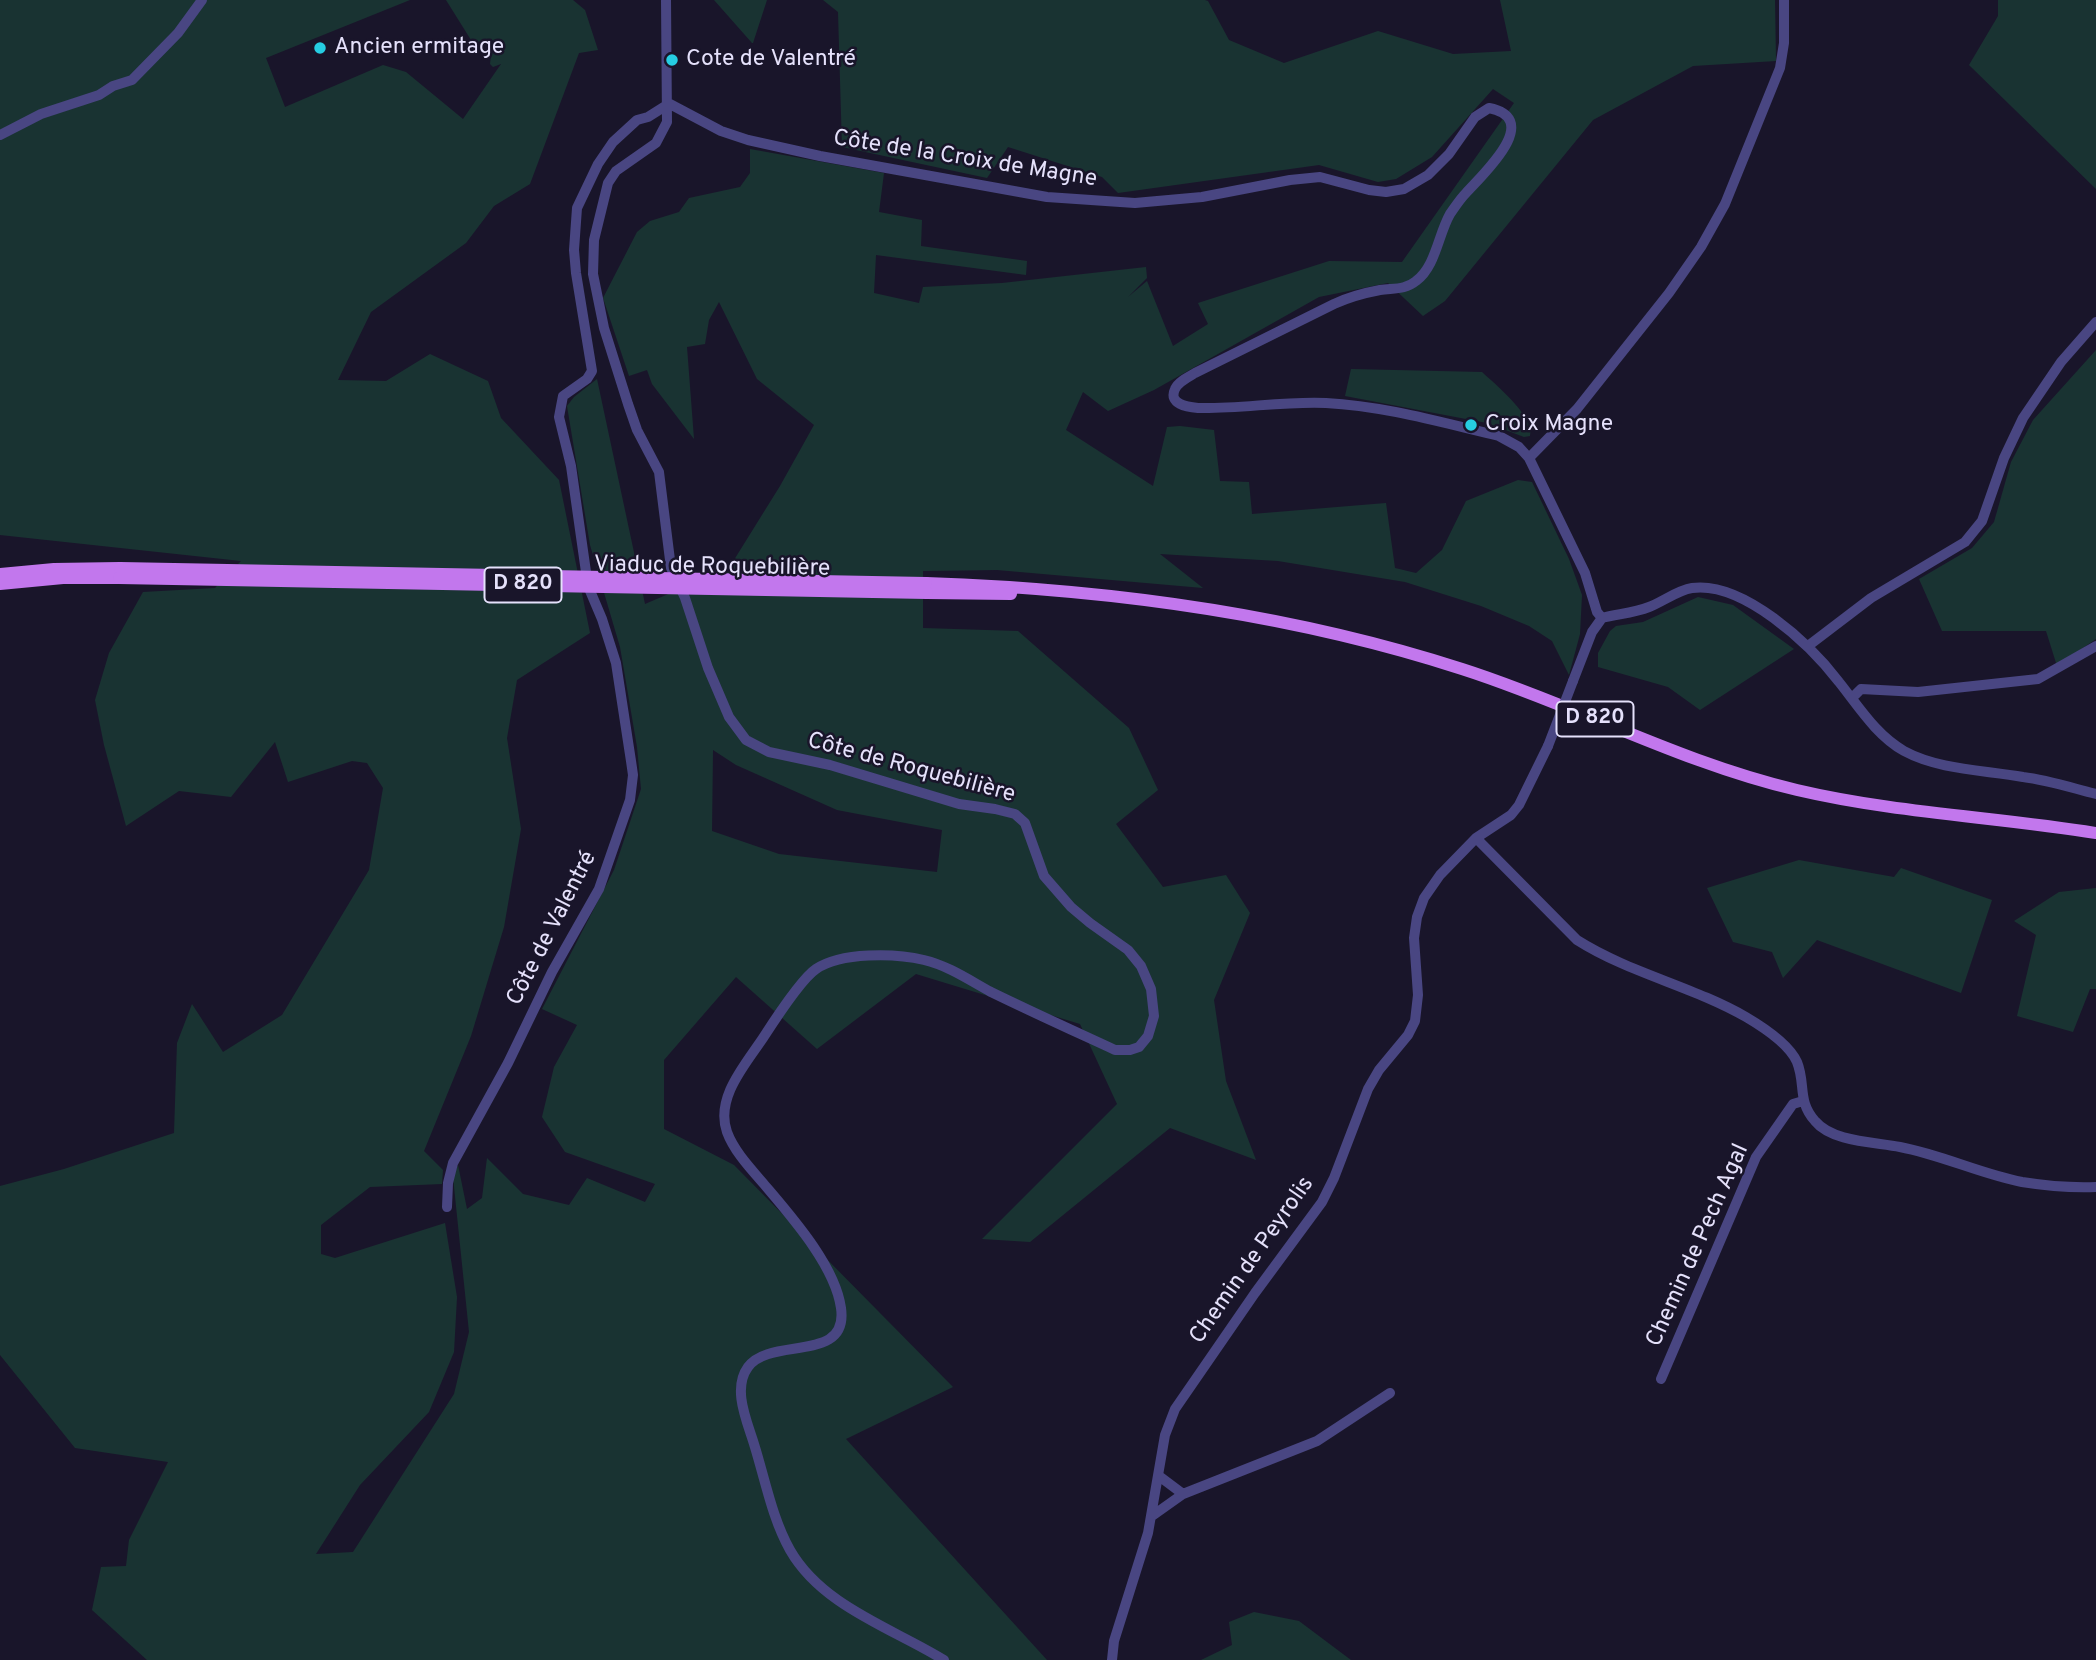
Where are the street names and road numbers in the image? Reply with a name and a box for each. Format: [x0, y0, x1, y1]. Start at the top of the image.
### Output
street label: Côte de la Croix de Magne [831, 126, 1099, 194]
street label: Viaduc de Roquebilière [594, 552, 830, 584]
road number: D 820 [484, 568, 562, 602]
road number: D 820 [1556, 702, 1634, 736]
street label: Côte de Roquebilière [804, 728, 1018, 810]
street label: Côte de Valentré [502, 847, 604, 1011]
street label: Chemin de Pech Agal [1642, 1140, 1756, 1352]
street label: Chemin de Peyrolis [1185, 1172, 1321, 1350]

